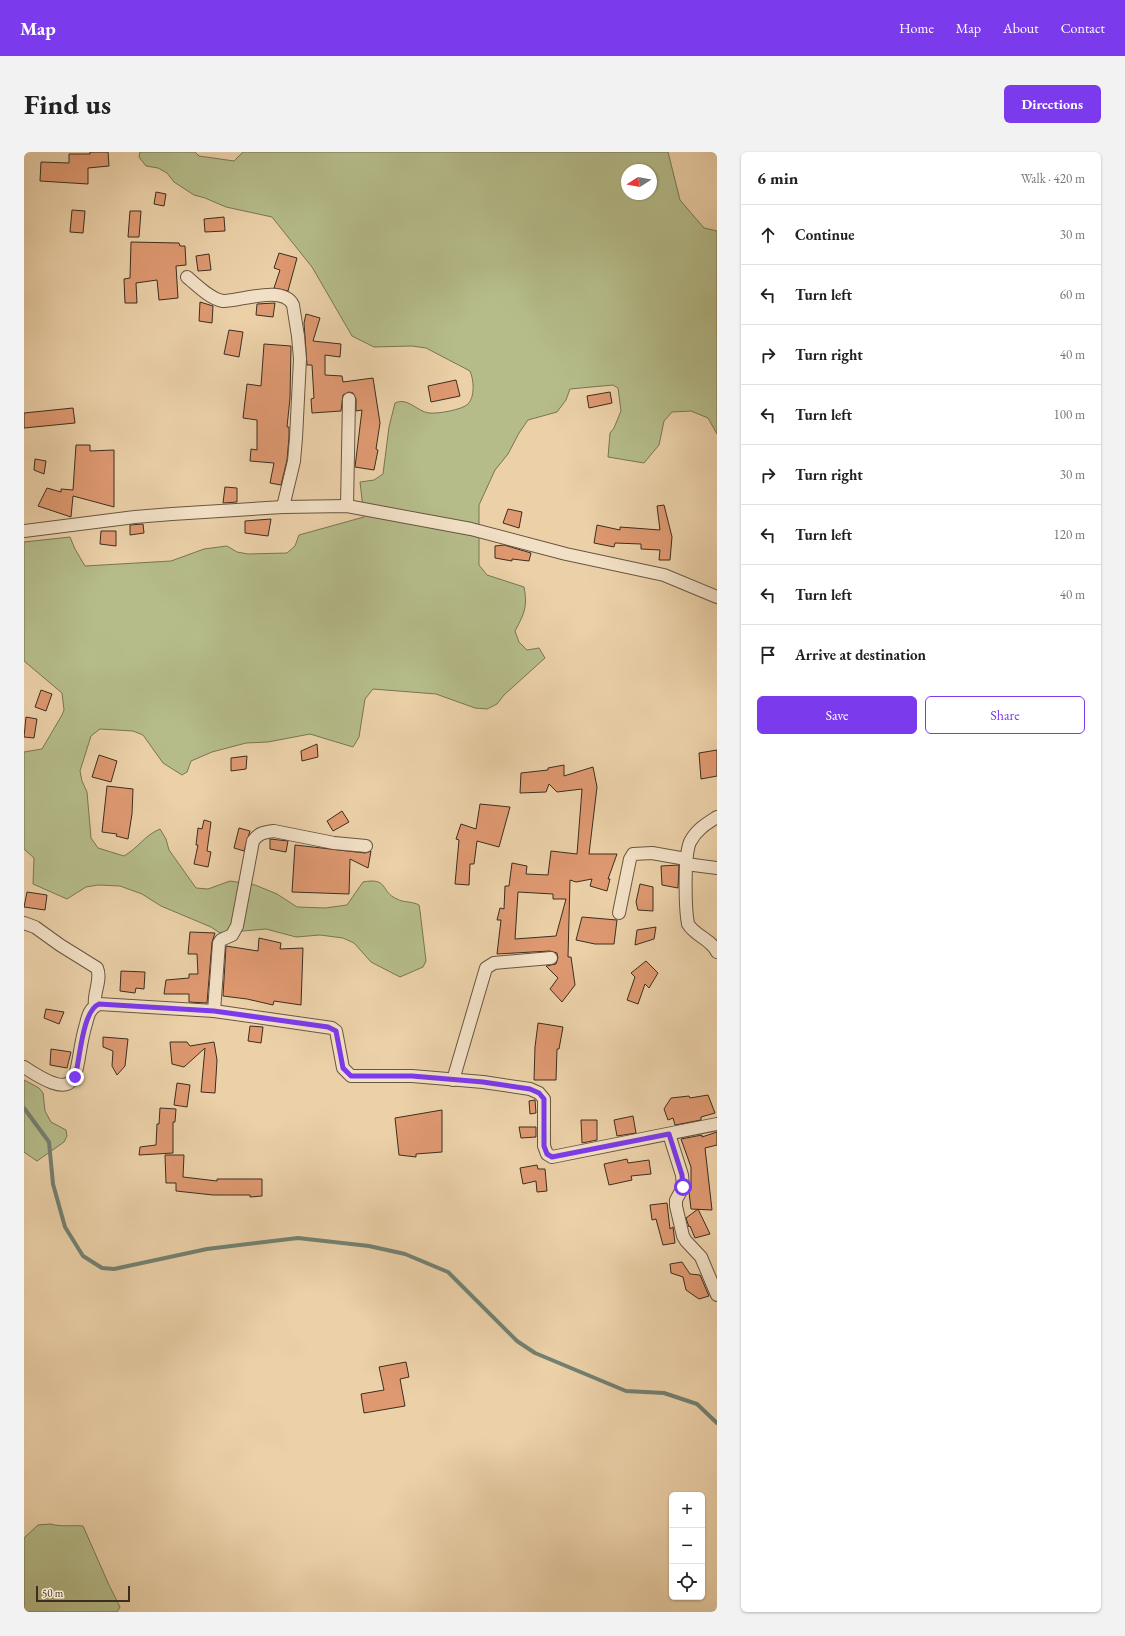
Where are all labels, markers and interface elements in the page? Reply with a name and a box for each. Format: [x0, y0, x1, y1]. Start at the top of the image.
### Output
text: Map [20, 16, 56, 41]
text: Home [899, 19, 934, 37]
text: Map [956, 19, 981, 37]
text: About [1003, 19, 1039, 37]
text: Contact [1061, 19, 1105, 37]
button: Directions [1004, 85, 1101, 123]
text: Find us [24, 86, 111, 122]
north arrow [621, 164, 657, 200]
text: 6 min [757, 167, 798, 189]
text: Walk · 420 m [1021, 170, 1085, 187]
icon: ahead [757, 224, 779, 246]
text: Continue [795, 225, 855, 244]
text: 30 m [1060, 226, 1085, 243]
icon: left [757, 284, 779, 306]
text: Turn left [795, 285, 852, 304]
text: 60 m [1060, 286, 1085, 303]
icon: right [757, 344, 779, 366]
text: Turn right [795, 345, 863, 364]
text: 40 m [1060, 346, 1085, 363]
icon: left [757, 404, 779, 426]
text: Turn left [795, 405, 852, 424]
text: 100 m [1054, 406, 1085, 423]
icon: right [757, 464, 779, 486]
text: Turn right [795, 465, 863, 484]
text: 30 m [1060, 466, 1085, 483]
icon: left [757, 524, 779, 546]
text: Turn left [795, 525, 852, 544]
text: 120 m [1054, 526, 1085, 543]
icon: left [757, 584, 779, 606]
text: Turn left [795, 585, 852, 604]
text: 40 m [1060, 586, 1085, 603]
icon: arrive [757, 644, 779, 666]
text: Arrive at destination [795, 645, 926, 664]
button: Save [757, 696, 917, 734]
button: Share [925, 696, 1085, 734]
route end [66, 1068, 84, 1086]
route start [674, 1178, 692, 1196]
map controls [669, 1492, 705, 1600]
button: + [669, 1492, 705, 1528]
button: − [669, 1528, 705, 1564]
button: locate [669, 1564, 705, 1600]
scale bar [36, 1584, 130, 1603]
text: 50 m [42, 1586, 63, 1600]

